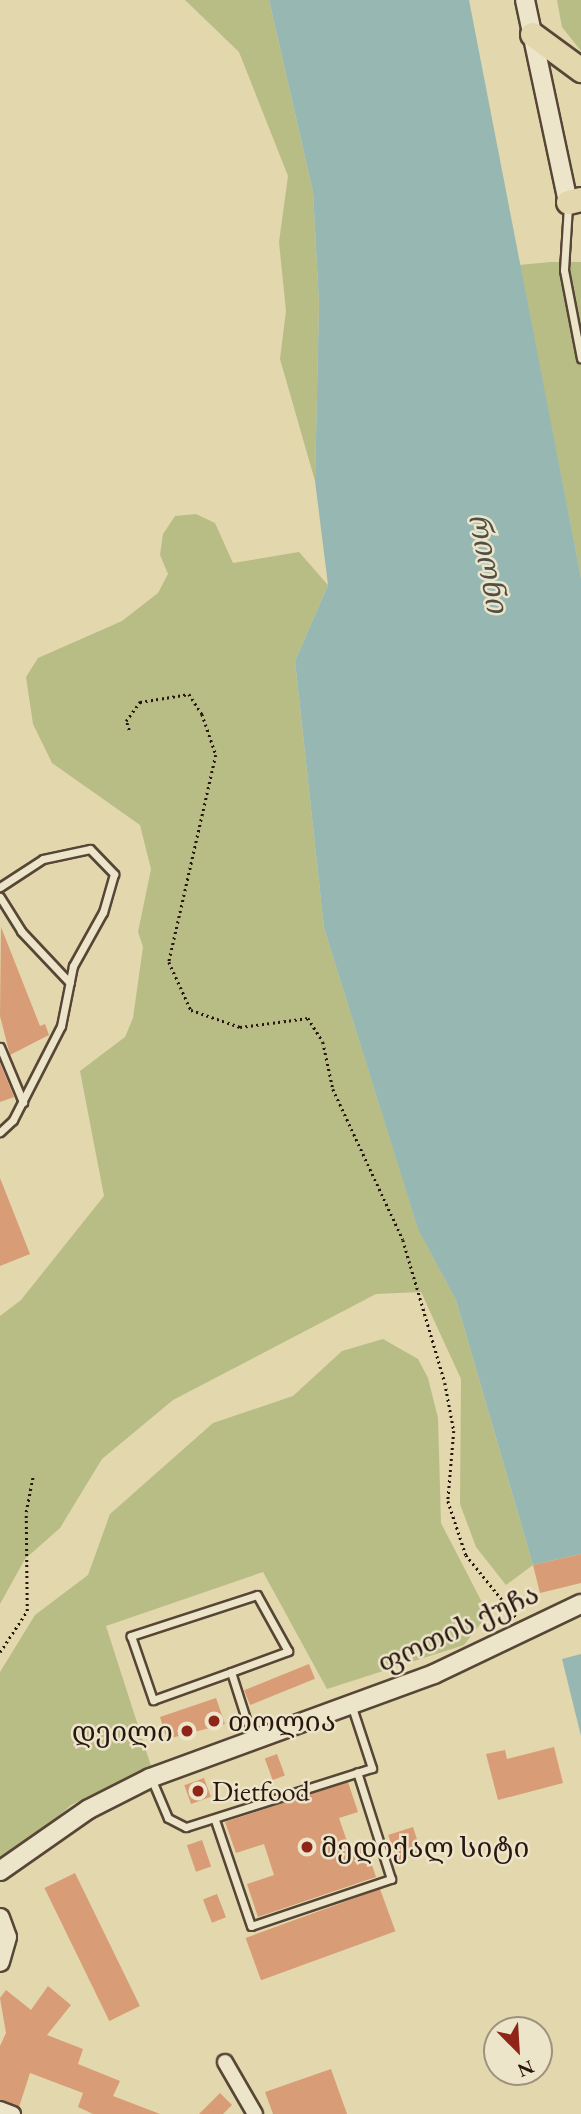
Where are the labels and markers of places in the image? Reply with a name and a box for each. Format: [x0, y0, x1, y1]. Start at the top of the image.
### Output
place label: თოლია [228, 1704, 336, 1738]
marker: თოლია [206, 1713, 222, 1729]
place label: დეილი [72, 1714, 173, 1748]
marker: დეილი [179, 1723, 195, 1739]
place label: Dietfood [212, 1774, 310, 1808]
marker: Dietfood [190, 1783, 206, 1799]
place label: მედიქალ სიტი [321, 1830, 529, 1864]
marker: მედიქალ სიტი [299, 1839, 315, 1855]

